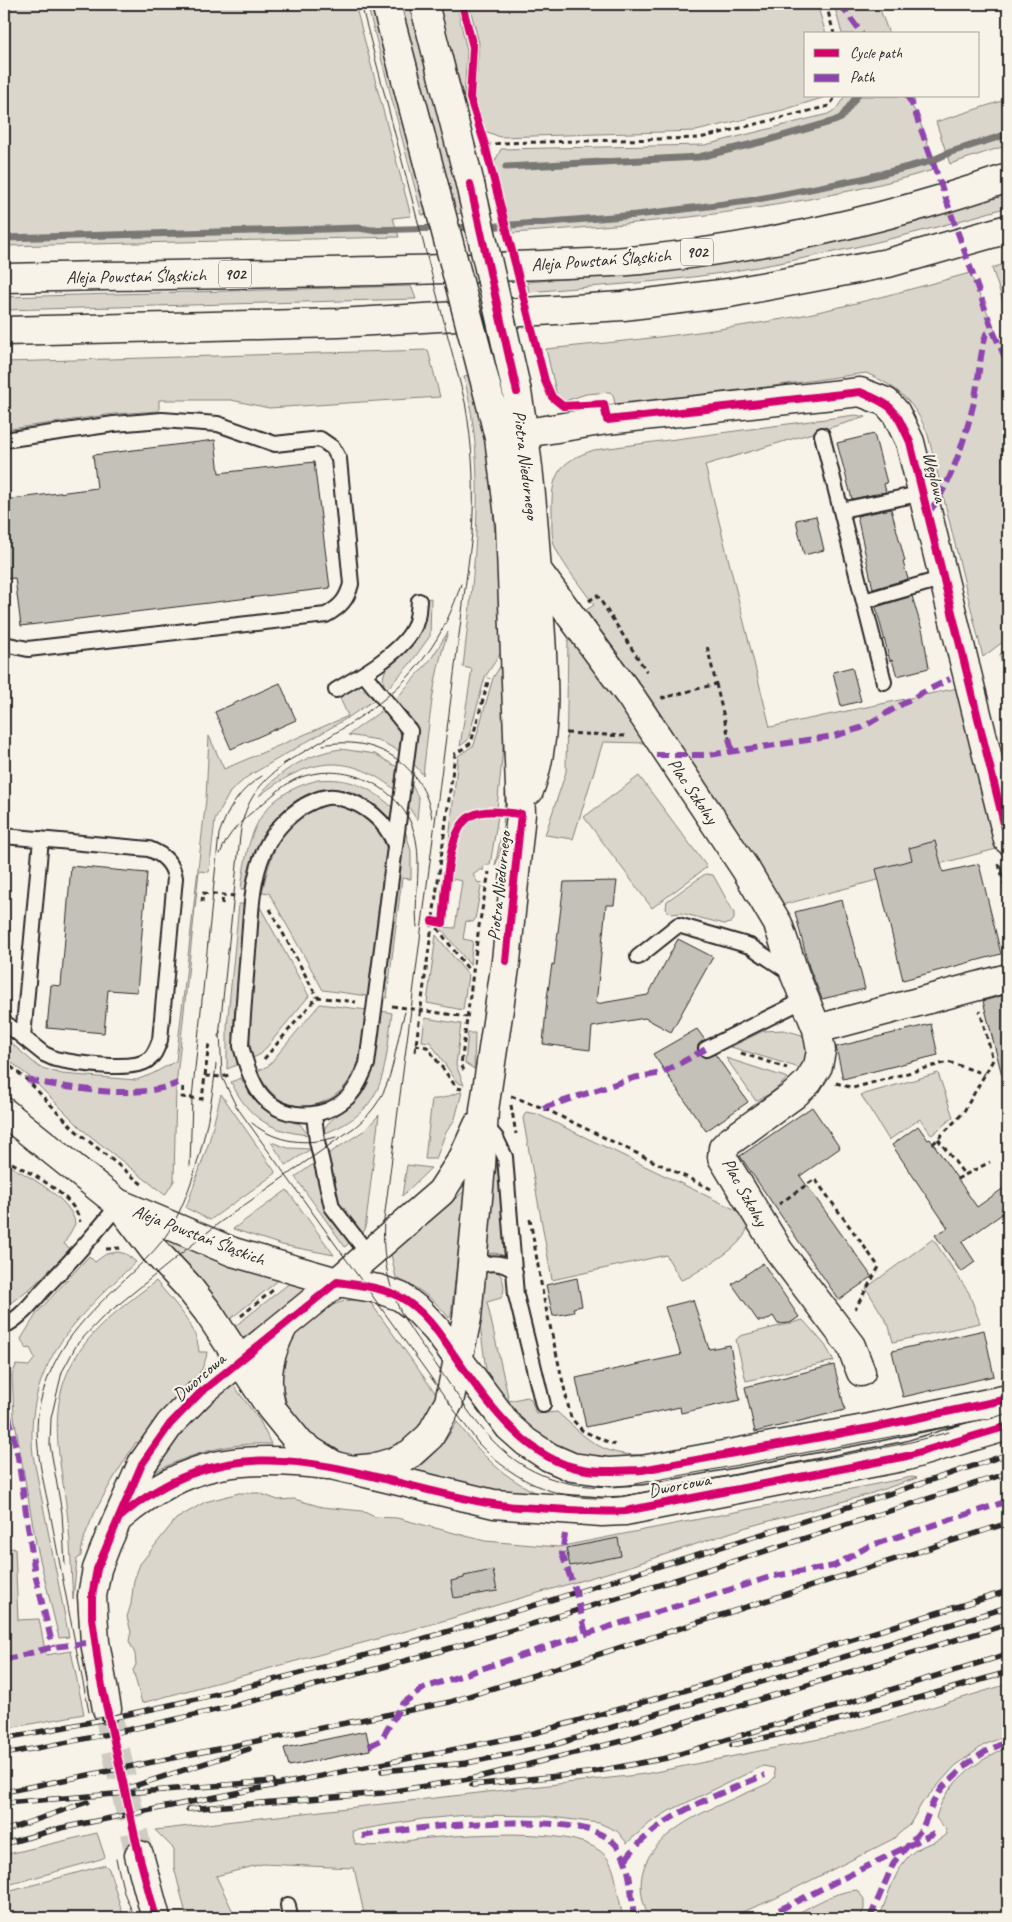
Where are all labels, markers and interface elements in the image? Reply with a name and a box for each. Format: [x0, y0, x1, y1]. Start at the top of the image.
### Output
legend [804, 32, 980, 98]
text: Cycle path [850, 44, 902, 63]
text: Path [850, 68, 876, 87]
road number: 902 [681, 238, 713, 266]
street label: Aleja Powstań Śląskich [530, 244, 673, 276]
road number: 902 [219, 260, 251, 288]
street label: Aleja Powstań Śląskich [66, 264, 208, 288]
street label: Piotra Niedurnego [508, 409, 544, 522]
street label: Węglowa [918, 450, 952, 506]
street label: Plac Szkolny [663, 754, 724, 830]
street label: Piotra Niedurnego [482, 829, 516, 942]
street label: Plac Szkolny [717, 1154, 774, 1232]
street label: Aleja Powstań Śląskich [130, 1200, 270, 1271]
street label: Dworcowa [168, 1347, 231, 1406]
street label: Dworcowa [646, 1468, 713, 1502]

